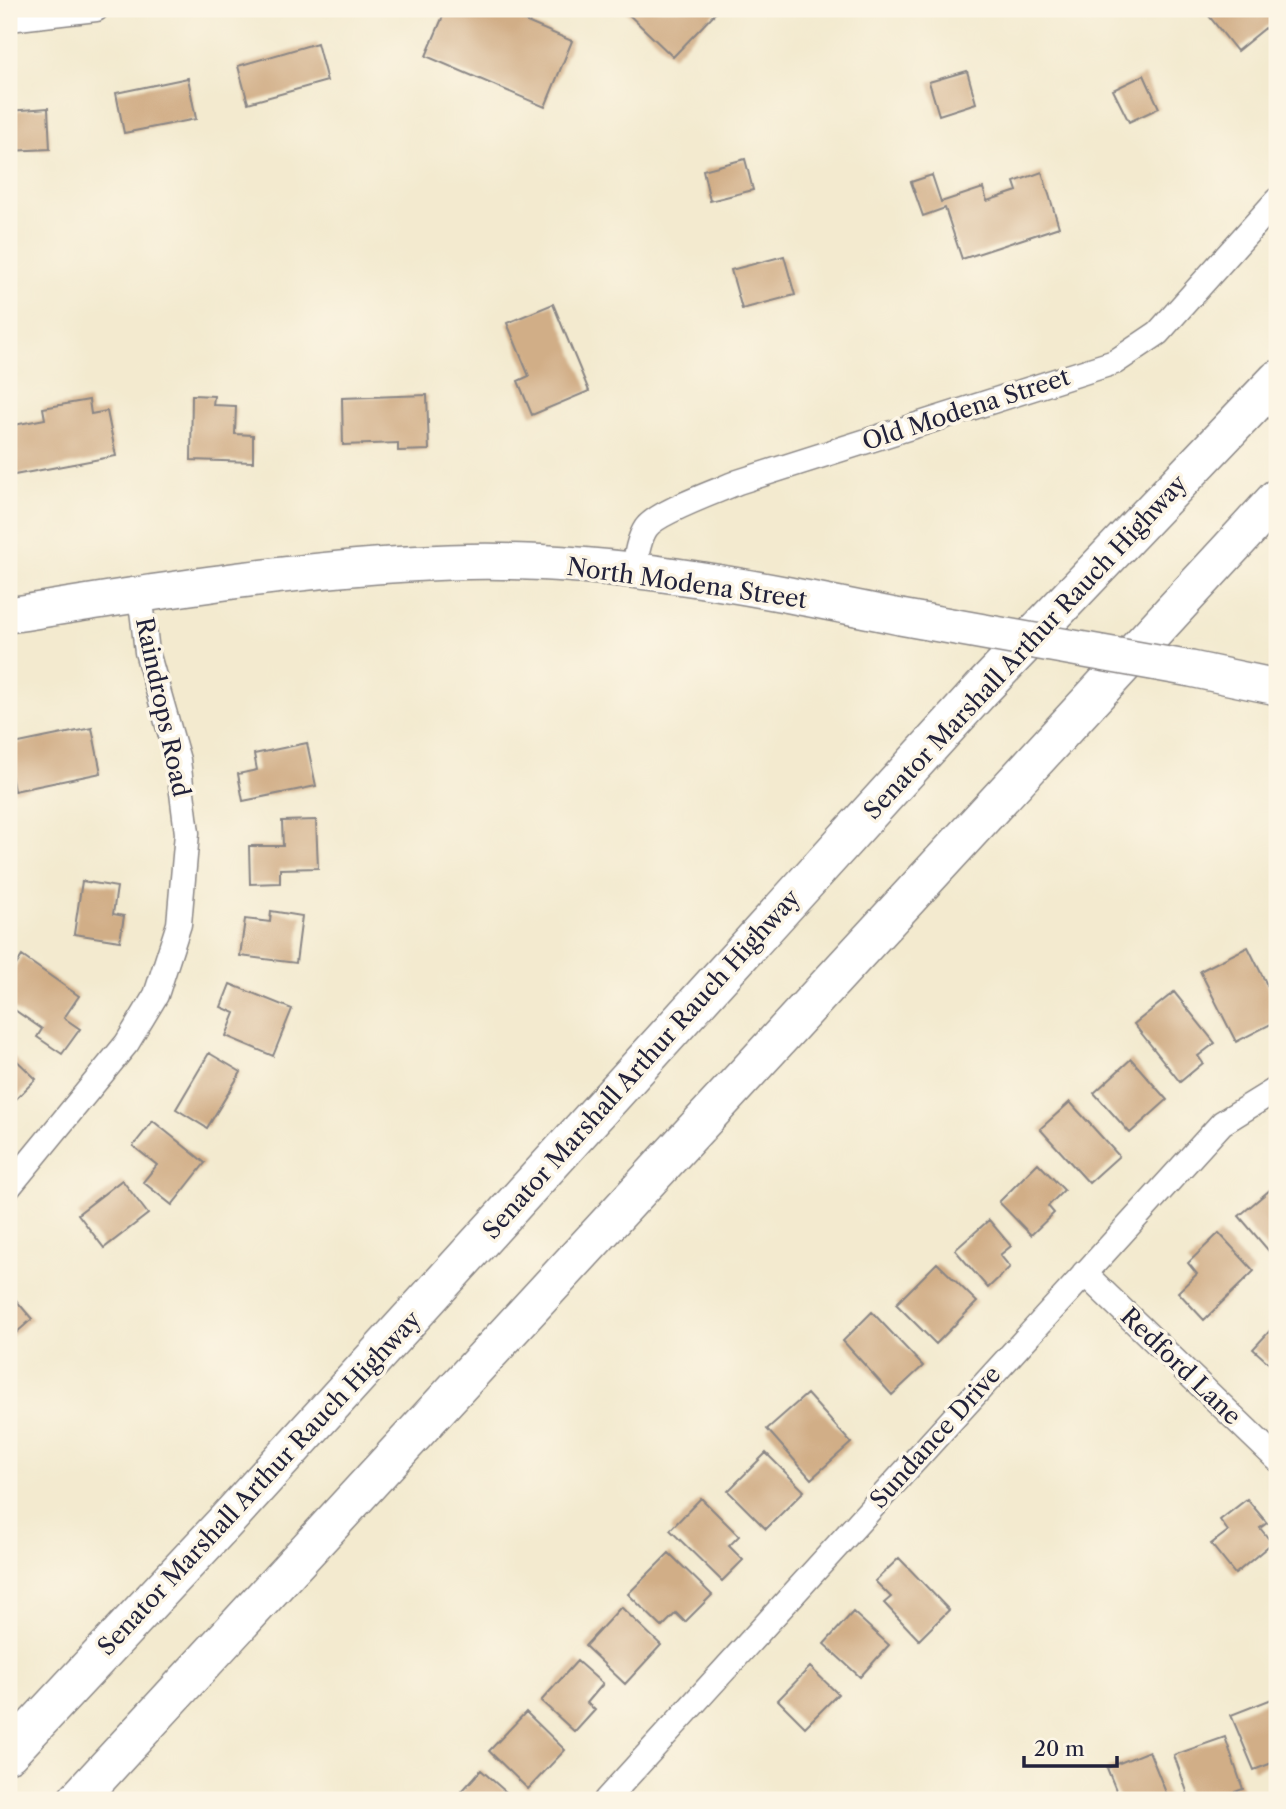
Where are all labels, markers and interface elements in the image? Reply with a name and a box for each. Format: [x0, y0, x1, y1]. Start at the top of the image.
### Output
street label: Old Modena Street [859, 362, 1074, 456]
street label: Senator Marshall Arthur Rauch Highway [857, 468, 1193, 825]
street label: North Modena Street [565, 552, 809, 614]
street label: Raindrops Road [130, 615, 196, 800]
street label: Senator Marshall Arthur Rauch Highway [476, 883, 806, 1245]
street label: Redford Lane [1115, 1301, 1247, 1431]
street label: Senator Marshall Arthur Rauch Highway [91, 1304, 427, 1661]
street label: Sundance Drive [864, 1360, 1006, 1514]
scale bar [1024, 1725, 1116, 1769]
text: 20 m [1034, 1736, 1085, 1761]

